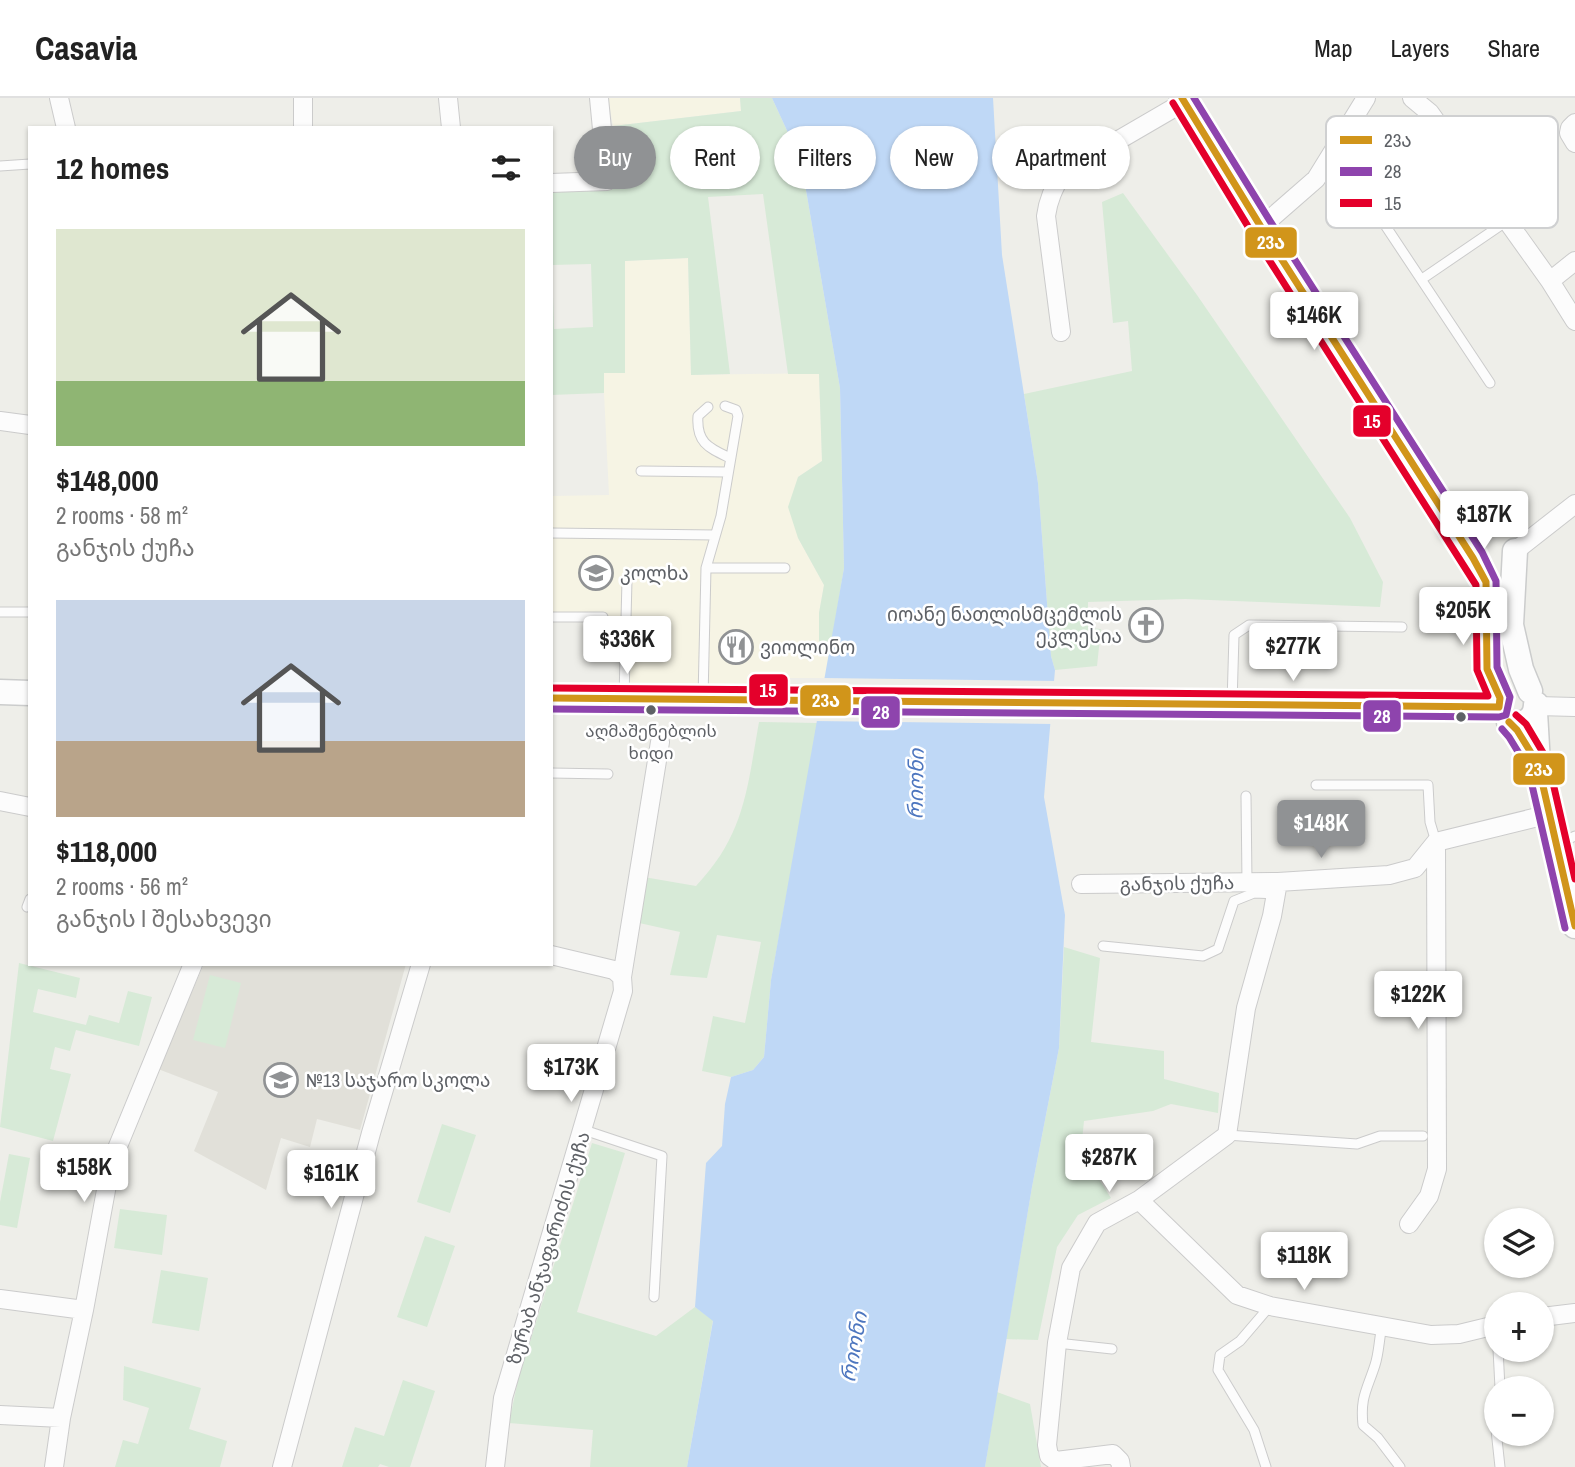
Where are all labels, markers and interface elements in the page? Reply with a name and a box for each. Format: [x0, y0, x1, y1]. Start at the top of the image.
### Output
text: Casavia [35, 26, 137, 70]
text: Map [1314, 32, 1352, 64]
text: Layers [1390, 32, 1449, 64]
text: Share [1487, 32, 1540, 64]
legend [1326, 116, 1558, 228]
chip: Buy [574, 126, 656, 189]
chip: Rent [670, 126, 760, 189]
chip: Filters [774, 126, 876, 189]
chip: New [890, 126, 978, 189]
chip: Apartment [992, 126, 1130, 189]
text: 23ა [1384, 127, 1412, 153]
text: 12 homes [56, 148, 170, 188]
icon: filters [487, 149, 525, 187]
text: 28 [1384, 158, 1401, 184]
text: 15 [1384, 190, 1402, 216]
line badge: 23ა [1244, 226, 1298, 259]
text: 23ა [1257, 229, 1285, 255]
icon: home [228, 274, 354, 400]
pin: $146K [1265, 292, 1363, 352]
text: $146K [1286, 299, 1342, 330]
line badge: 15 [1352, 404, 1392, 438]
text: 15 [1363, 408, 1381, 434]
text: $148,000 [56, 460, 159, 500]
pin: $187K [1435, 491, 1533, 551]
text: $187K [1456, 498, 1512, 529]
text: 2 rooms · 58 m² [56, 500, 188, 531]
text: განჯის ქუჩა [56, 532, 195, 563]
school or university icon: კოლხა [577, 554, 615, 592]
place label: კოლხა [620, 560, 689, 586]
pin: $205K [1414, 588, 1512, 647]
text: $205K [1435, 594, 1491, 625]
place label: იოანე ნათლისმცემლის ეკლესია [887, 601, 1122, 649]
church icon: იოანე ნათლისმცემლის ეკლესია [1127, 606, 1165, 644]
pin: $336K [578, 616, 676, 676]
text: $336K [599, 623, 655, 654]
pin: $277K [1244, 624, 1342, 683]
restaurant icon: ვიოლინო [717, 628, 755, 666]
text: $277K [1265, 630, 1321, 661]
place label: ვიოლინო [760, 634, 855, 660]
icon: home [228, 645, 354, 771]
line badge: 15 [748, 673, 789, 707]
text: 15 [759, 677, 777, 703]
line badge: 23ა [799, 684, 852, 717]
text: 23ა [812, 687, 840, 713]
line badge: 28 [860, 695, 901, 729]
text: 28 [872, 699, 890, 725]
line badge: 28 [1362, 699, 1402, 733]
marker: აღმაშენებლის ხიდი [644, 703, 658, 717]
text: 28 [1373, 703, 1391, 729]
unlabelled marker [1454, 710, 1468, 724]
place label: აღმაშენებლის ხიდი [585, 719, 717, 764]
water label: რიონი [900, 748, 931, 820]
line badge: 23ა [1512, 752, 1566, 786]
text: 23ა [1525, 756, 1553, 782]
pin: $148K [1272, 800, 1370, 860]
text: $148K [1293, 807, 1349, 838]
text: $118,000 [56, 831, 157, 871]
street label: განჯის ქუჩა [1119, 869, 1235, 897]
text: 2 rooms · 56 m² [56, 871, 188, 902]
text: განჯის I შესახვევი [56, 903, 272, 934]
pin: $122K [1369, 972, 1467, 1031]
text: $122K [1390, 978, 1446, 1009]
pin: $173K [522, 1044, 620, 1104]
text: $173K [543, 1051, 599, 1082]
school or university icon: №13 საჯარო სკოლა [262, 1061, 300, 1099]
place label: №13 საჯარო სკოლა [306, 1067, 490, 1093]
street label: ზურაბ ანჯაფარიძის ქუჩა [500, 1128, 596, 1368]
pin: $287K [1060, 1134, 1158, 1194]
text: $287K [1081, 1141, 1137, 1172]
pin: $158K [35, 1144, 133, 1204]
pin: $161K [282, 1150, 380, 1210]
text: $158K [56, 1151, 112, 1182]
text: $161K [303, 1157, 359, 1188]
map controls [1484, 1208, 1554, 1446]
button: layers [1484, 1208, 1554, 1278]
pin: $118K [1255, 1232, 1353, 1292]
text: $118K [1277, 1239, 1331, 1270]
button: + [1484, 1292, 1554, 1362]
water label: რიონი [833, 1309, 874, 1384]
button: − [1484, 1376, 1554, 1446]

